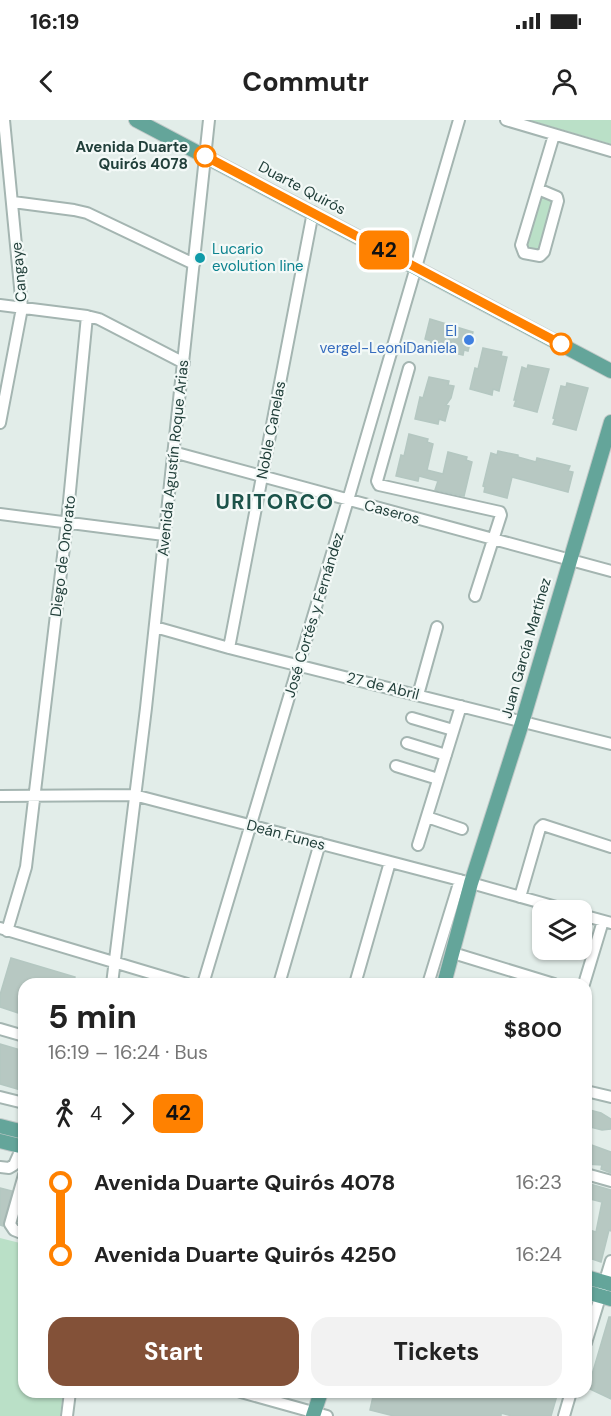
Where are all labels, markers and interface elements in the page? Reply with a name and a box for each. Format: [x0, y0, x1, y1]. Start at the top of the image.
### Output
text: 16:19 [30, 7, 80, 36]
text: Commutr [242, 64, 369, 99]
icon: back [30, 65, 63, 98]
icon: person [548, 65, 581, 98]
place label: Avenida Duarte Quirós 4078 [75, 137, 188, 174]
marker: Avenida Duarte Quirós 4078 [194, 145, 216, 167]
street label: Duarte Quirós [255, 157, 349, 219]
line badge: 42 [357, 230, 411, 270]
text: 42 [371, 236, 397, 264]
place label: Lucario evolution line [212, 239, 304, 276]
street label: Cangaye [6, 241, 32, 303]
marker: Lucario evolution line [193, 251, 207, 265]
place label: El vergel-LeoniDaniela [320, 321, 457, 358]
marker: El vergel-LeoniDaniela [462, 333, 476, 347]
unlabelled marker [550, 333, 572, 355]
street label: Avenida Agustín Roque Arias [153, 359, 193, 557]
street label: Noble Canelas [252, 379, 290, 481]
district label: URITORCO [215, 488, 335, 516]
street label: Diego de Onorato [46, 494, 80, 618]
street label: Caseros [362, 495, 422, 529]
street label: José Cortés y Fernández [279, 530, 349, 700]
street label: Juan García Martínez [496, 575, 556, 721]
street label: 27 de Abril [345, 667, 421, 705]
street label: Deán Funes [244, 815, 328, 855]
map controls [532, 900, 592, 960]
button: layers [532, 900, 592, 960]
text: 5 min [48, 995, 137, 1038]
text: $800 [504, 1015, 562, 1044]
text: 16:19 – 16:24 · Bus [48, 1039, 208, 1065]
icon: walk [48, 1097, 81, 1130]
icon: forward [111, 1097, 144, 1130]
text: 42 [165, 1099, 191, 1127]
text: 4 [90, 1100, 102, 1126]
text: Avenida Duarte Quirós 4078 [94, 1168, 395, 1197]
text: 16:23 [516, 1169, 562, 1195]
text: Avenida Duarte Quirós 4250 [94, 1240, 396, 1269]
text: 16:24 [516, 1241, 562, 1267]
button: Start [48, 1317, 299, 1386]
button: Tickets [311, 1317, 562, 1386]

